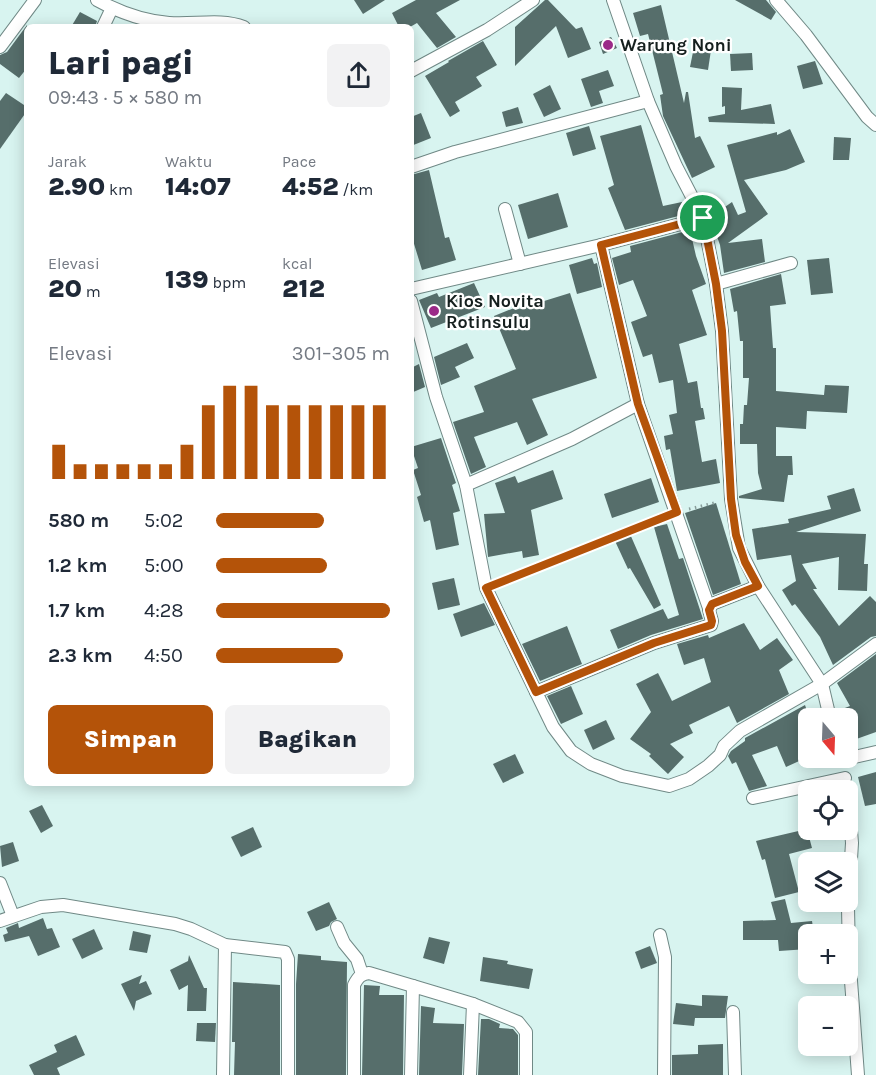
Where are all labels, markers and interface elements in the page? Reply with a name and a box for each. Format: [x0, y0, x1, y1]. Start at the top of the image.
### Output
place label: Warung Noni [620, 34, 732, 56]
marker: Warung Noni [601, 38, 615, 52]
text: Lari pagi [48, 44, 194, 82]
button: share [327, 44, 390, 107]
text: 09:43 · 5 × 580 m [48, 86, 202, 109]
text: Jarak [48, 152, 87, 171]
text: Waktu [165, 152, 212, 171]
text: Pace [282, 152, 316, 171]
text: 2.90 [48, 171, 105, 202]
text: 14:07 [165, 171, 231, 202]
text: 4:52 [282, 171, 339, 202]
text: km [105, 180, 133, 199]
text: /km [339, 180, 373, 199]
pin [677, 192, 728, 243]
icon: arrive [686, 201, 719, 234]
text: Elevasi [48, 254, 100, 273]
text: kcal [282, 254, 313, 273]
text: 139 [165, 264, 209, 295]
text: 20 [48, 273, 82, 304]
text: bpm [209, 273, 246, 292]
text: 212 [282, 273, 325, 304]
text: m [82, 282, 101, 301]
place label: Kios Novita Rotinsulu [446, 290, 544, 333]
marker: Kios Novita Rotinsulu [427, 304, 441, 318]
text: Elevasi [48, 342, 113, 365]
text: 301–305 m [292, 342, 390, 365]
text: 580 m [48, 509, 109, 532]
text: 5:02 [144, 509, 183, 532]
text: 1.2 km [48, 554, 107, 577]
text: 5:00 [144, 554, 184, 577]
text: 1.7 km [48, 599, 105, 622]
text: 4:28 [144, 599, 184, 622]
text: 2.3 km [48, 644, 113, 667]
text: 4:50 [144, 644, 183, 667]
button: Simpan [48, 705, 213, 774]
button: Bagikan [225, 705, 390, 774]
north arrow [798, 708, 858, 768]
map controls [798, 708, 858, 1056]
button: locate [798, 780, 858, 840]
button: layers [798, 852, 858, 912]
button: + [798, 924, 858, 984]
button: − [798, 996, 858, 1056]

